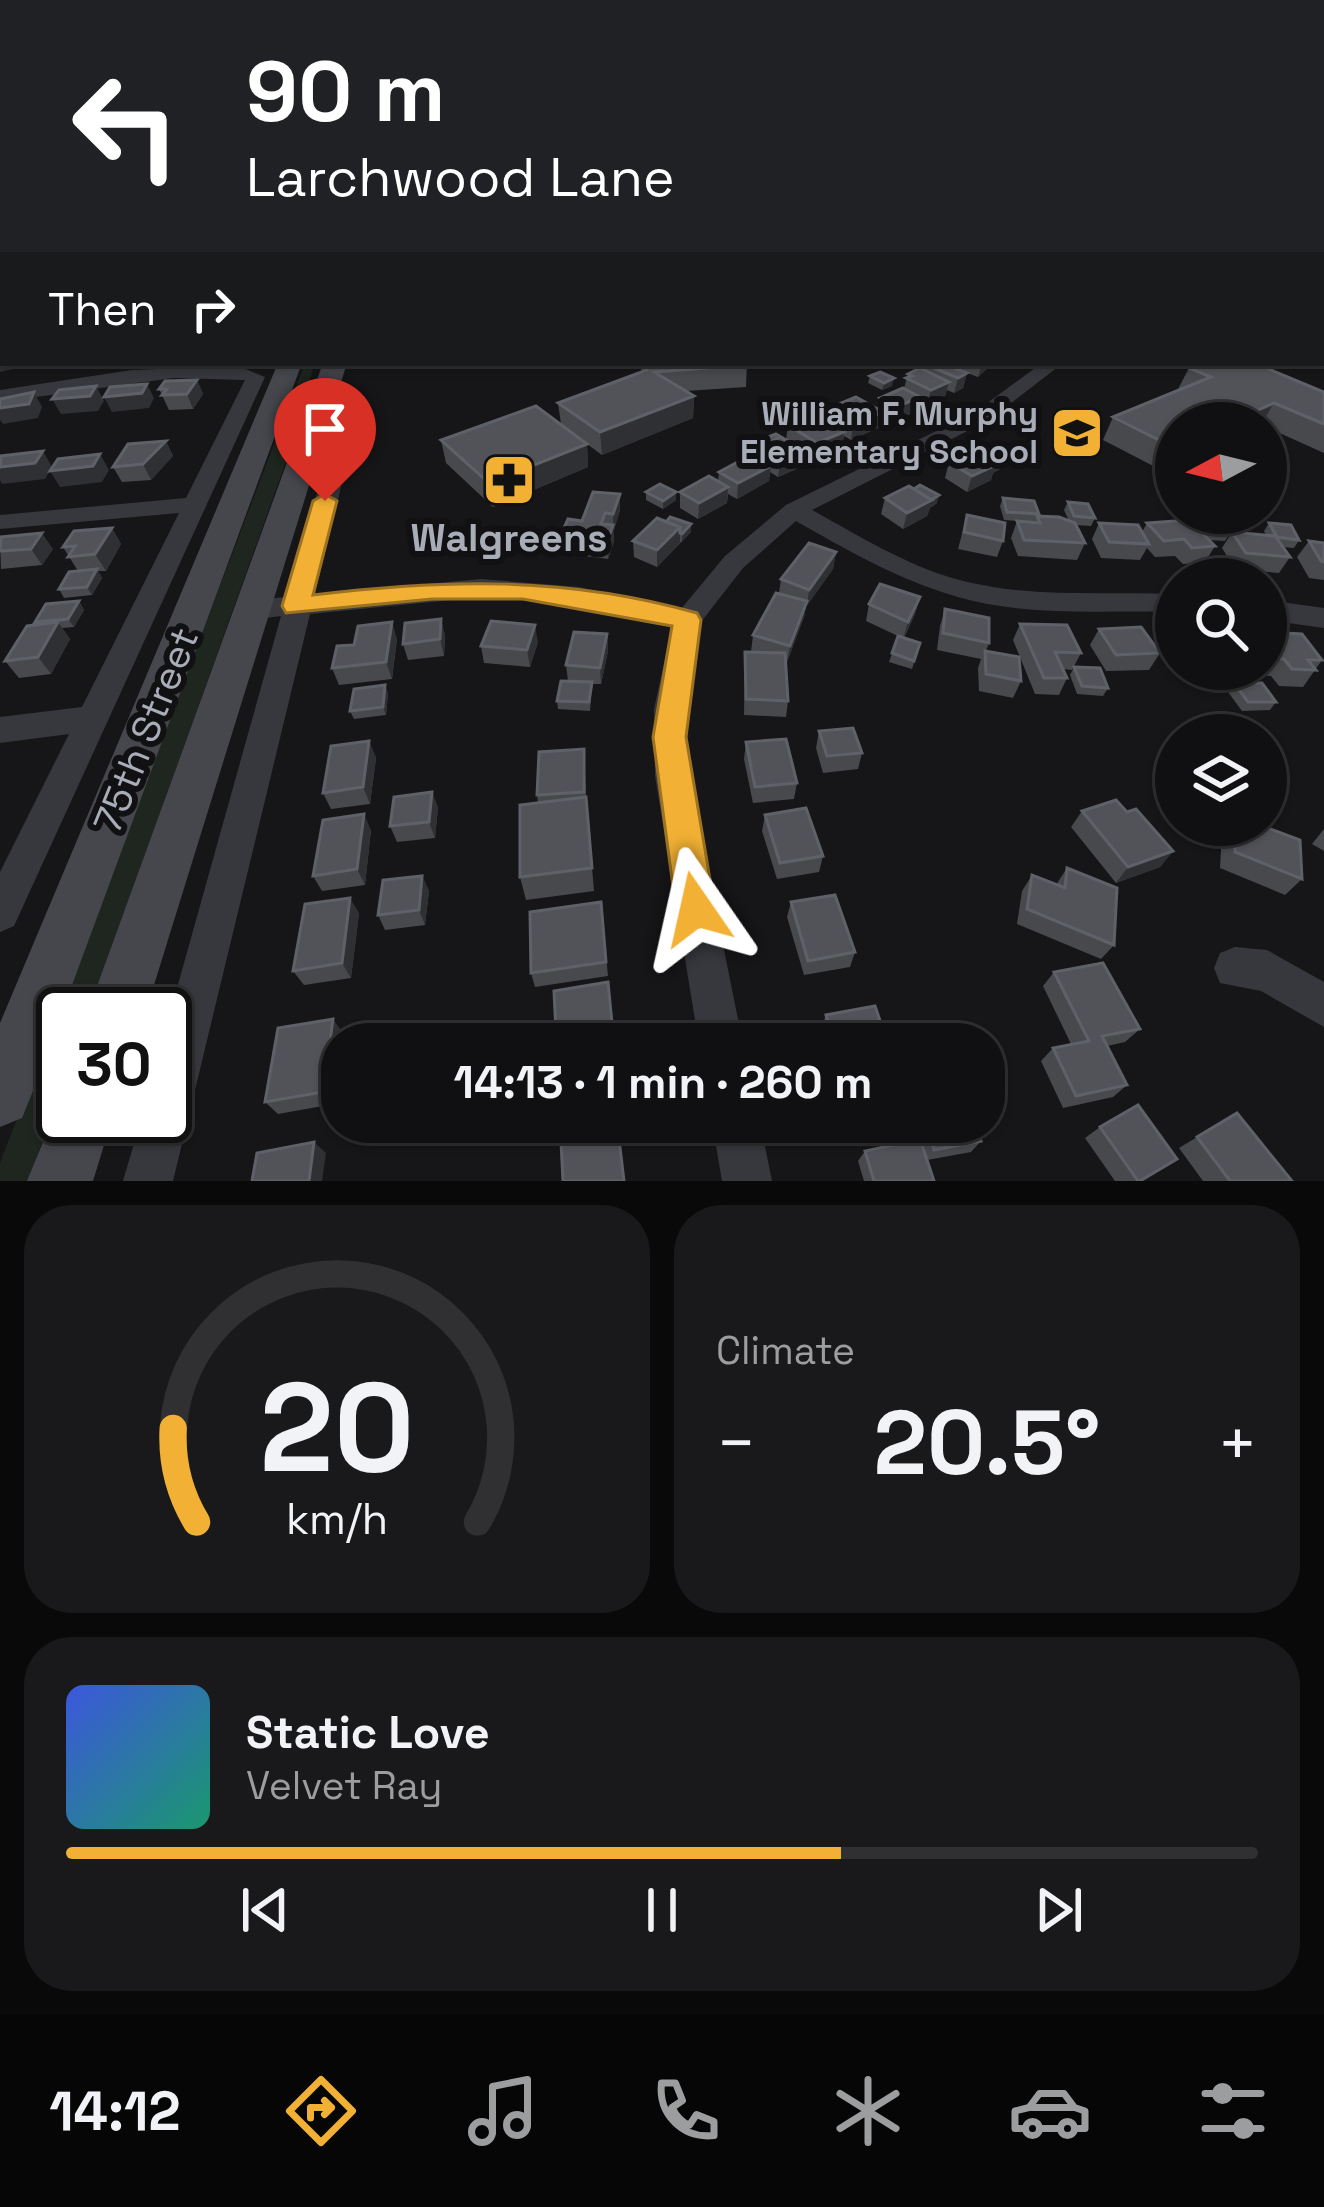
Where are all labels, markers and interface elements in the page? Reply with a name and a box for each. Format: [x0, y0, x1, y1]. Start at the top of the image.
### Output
text: 90 m [246, 38, 445, 146]
icon: left [48, 48, 204, 204]
text: Larchwood Lane [246, 143, 675, 212]
icon: right [180, 276, 246, 342]
text: Then [48, 281, 156, 338]
pin [274, 378, 376, 501]
place label: William F. Murphy Elementary School [740, 393, 1038, 473]
icon: arrive [292, 396, 358, 462]
north arrow [1155, 402, 1287, 534]
map controls [1155, 402, 1287, 846]
school or university icon: William F. Murphy Elementary School [1049, 405, 1105, 461]
pharmacy icon: Walgreens [481, 452, 537, 508]
place label: Walgreens [411, 513, 607, 562]
button: search [1155, 558, 1287, 690]
street label: 75th Street [83, 620, 209, 840]
button: layers [1155, 714, 1287, 846]
position arrow [633, 846, 759, 972]
speed limit sign: 30 [36, 987, 192, 1143]
text: 14:13 · 1 min · 260 m [454, 1054, 872, 1111]
text: Climate [716, 1326, 855, 1375]
text: 20 [259, 1348, 414, 1507]
text: 20.5° [874, 1385, 1100, 1500]
text: − [716, 1401, 757, 1485]
text: + [1217, 1401, 1258, 1485]
text: km/h [286, 1492, 388, 1547]
text: Static Love [246, 1704, 490, 1761]
text: Velvet Ray [246, 1761, 442, 1810]
icon: previous [232, 1877, 298, 1943]
icon: pause [629, 1877, 695, 1943]
icon: next [1026, 1877, 1092, 1943]
icon: directions [279, 2069, 363, 2153]
icon: music [461, 2069, 545, 2153]
icon: phone [644, 2069, 728, 2153]
icon: climate [826, 2069, 910, 2153]
icon: car [1008, 2069, 1092, 2153]
icon: filters [1191, 2069, 1275, 2153]
text: 14:12 [49, 2077, 181, 2146]

